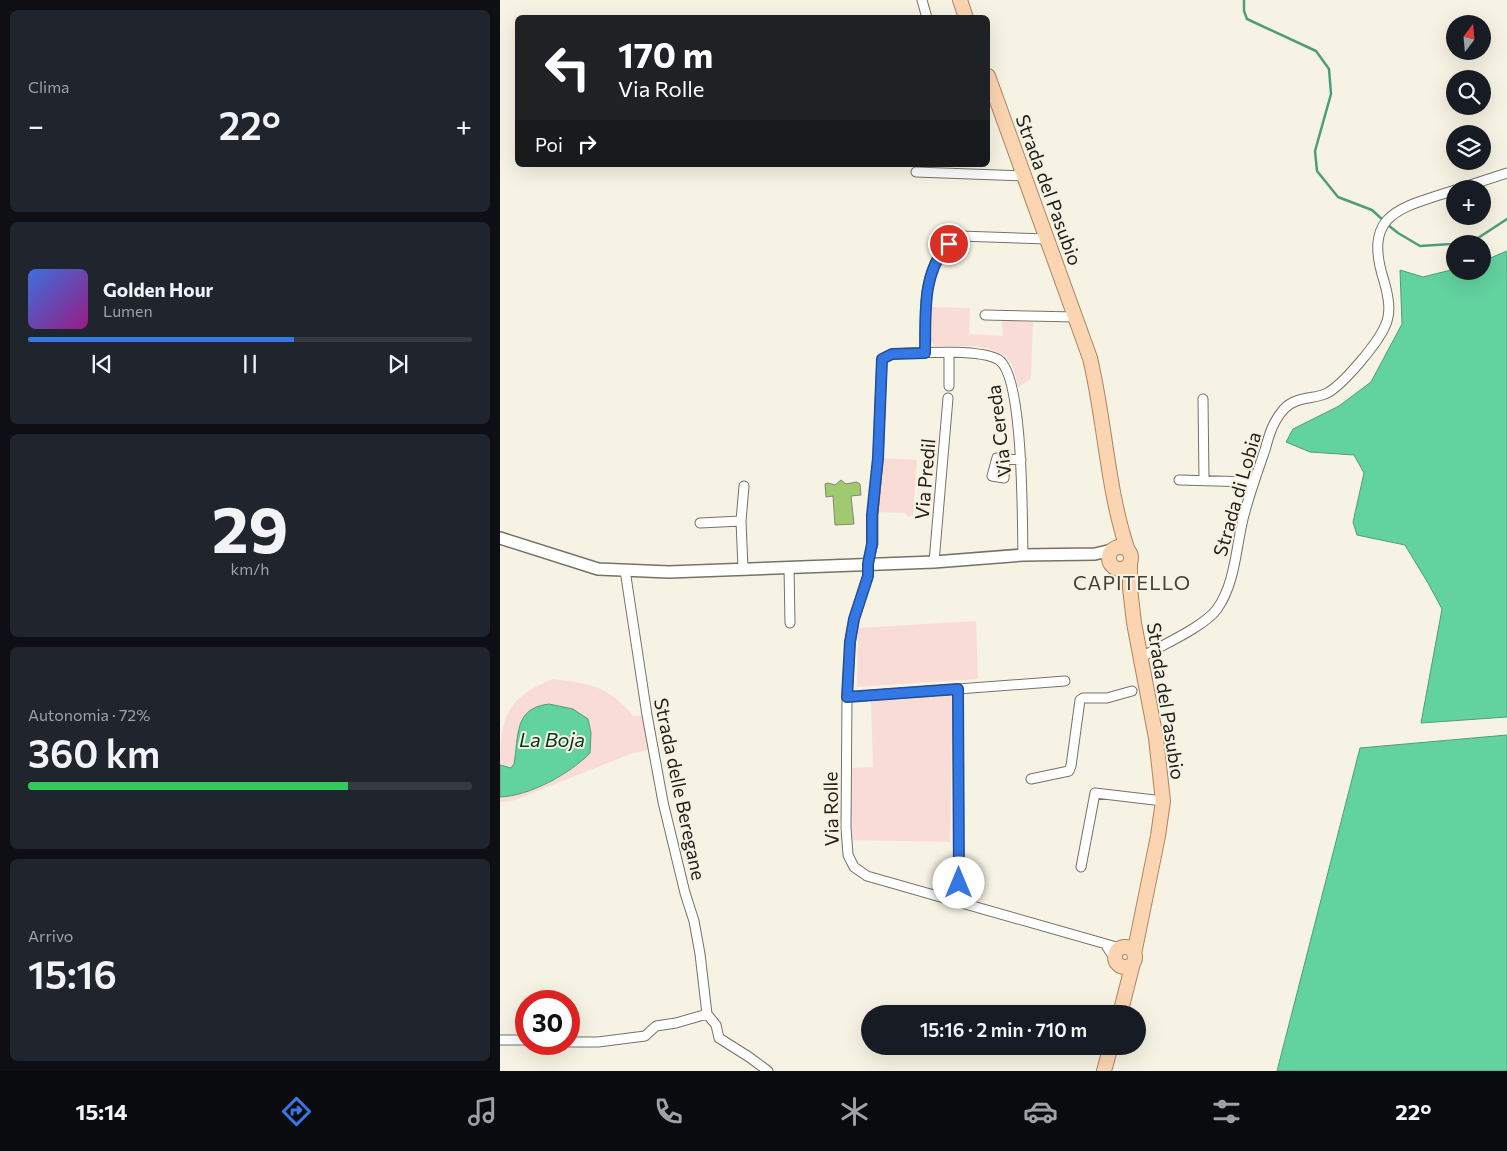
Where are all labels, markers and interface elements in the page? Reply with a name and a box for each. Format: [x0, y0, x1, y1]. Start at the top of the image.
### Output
north arrow [1446, 15, 1491, 60]
map controls [1446, 15, 1491, 280]
text: 170 m [618, 32, 713, 75]
icon: left [535, 35, 600, 100]
button: search [1446, 70, 1491, 115]
text: Via Rolle [618, 75, 704, 102]
text: Clima [28, 77, 69, 96]
text: 22° [219, 101, 281, 148]
text: − [28, 108, 44, 142]
text: + [456, 108, 472, 142]
street label: Strada del Pasubio [1012, 111, 1087, 268]
button: layers [1446, 125, 1491, 170]
icon: right [573, 130, 601, 158]
text: Poi [535, 133, 563, 156]
button: + [1446, 180, 1491, 225]
pin [928, 223, 970, 265]
icon: arrive [935, 230, 963, 258]
button: − [1446, 235, 1491, 280]
text: Golden Hour [103, 278, 213, 301]
text: Lumen [103, 301, 153, 320]
icon: previous [88, 350, 116, 378]
icon: pause [236, 350, 264, 378]
icon: next [384, 350, 412, 378]
street label: Via Cereda [981, 384, 1016, 478]
street label: Strada di Lobia [1208, 429, 1265, 559]
street label: Via Predil [909, 437, 940, 521]
text: 29 [212, 487, 288, 566]
text: km/h [231, 559, 269, 578]
district label: CAPITELLO [1073, 570, 1191, 594]
street label: Strada del Pasubio [1143, 621, 1190, 781]
street label: Strada delle Beregane [650, 696, 711, 882]
text: Autonomia · 72% [28, 705, 150, 724]
water label: La Boja [519, 727, 585, 751]
text: 360 km [28, 729, 160, 776]
street label: Via Rolle [818, 771, 843, 847]
position arrow [932, 856, 984, 908]
text: Arrivo [28, 926, 73, 945]
text: 15:16 [28, 950, 117, 997]
speed limit sign: 30 [515, 990, 580, 1055]
text: 15:16 · 2 min · 710 m [920, 1018, 1087, 1041]
icon: directions [279, 1094, 314, 1129]
icon: music [465, 1094, 500, 1129]
icon: phone [651, 1094, 686, 1129]
icon: climate [837, 1094, 872, 1129]
icon: car [1023, 1094, 1058, 1129]
icon: filters [1209, 1094, 1244, 1129]
text: 15:14 [76, 1098, 128, 1125]
text: 22° [1395, 1098, 1431, 1125]

